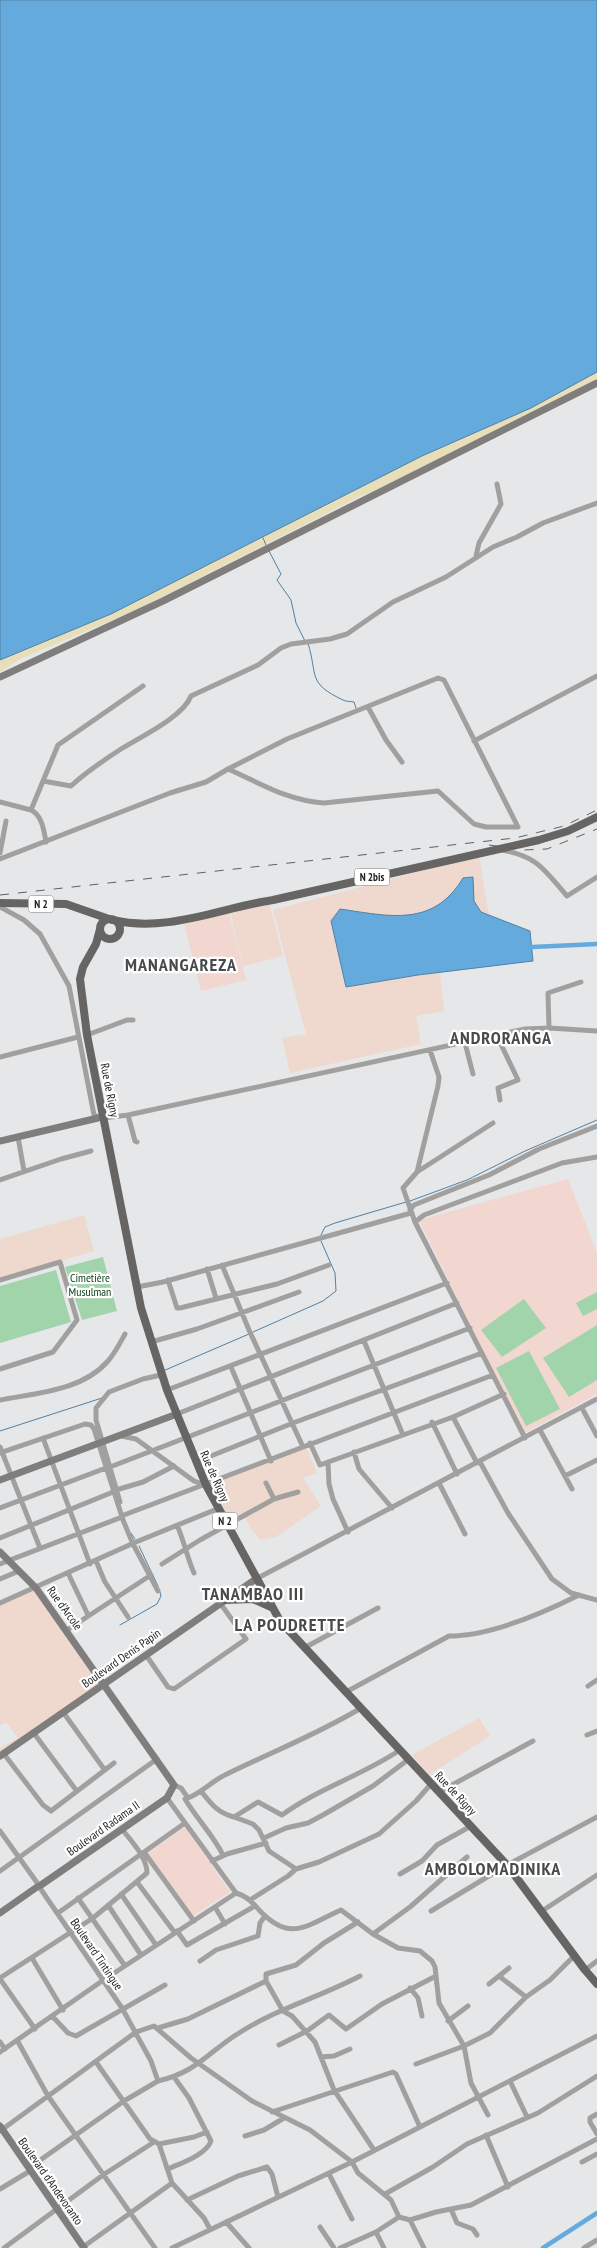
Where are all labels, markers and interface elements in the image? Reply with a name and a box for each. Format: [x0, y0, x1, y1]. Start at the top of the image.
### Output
road number: N 2bis [354, 869, 390, 886]
road number: N 2 [28, 896, 54, 912]
district label: MANANGAREZA [125, 953, 237, 976]
district label: ANDRORANGA [449, 1026, 552, 1049]
street label: Rue de Rigny [97, 1062, 123, 1119]
park label: Cimetière Musulman [69, 1270, 111, 1299]
street label: Rue de Rigny [197, 1448, 233, 1504]
road number: N 2 [212, 1512, 238, 1530]
district label: TANAMBAO III [202, 1582, 304, 1605]
street label: Rue d'Arcole [44, 1583, 86, 1633]
district label: LA POUDRETTE [234, 1613, 346, 1636]
street label: Boulevard Denis Papin [79, 1625, 163, 1691]
street label: Rue de Rigny [432, 1768, 480, 1818]
street label: Boulevard Radama II [64, 1797, 142, 1859]
district label: AMBOLOMADINIKA [424, 1857, 561, 1880]
street label: Boulevard Tintingue [67, 1915, 127, 1993]
street label: Boulevard d'Andevoranto [15, 2135, 87, 2227]

